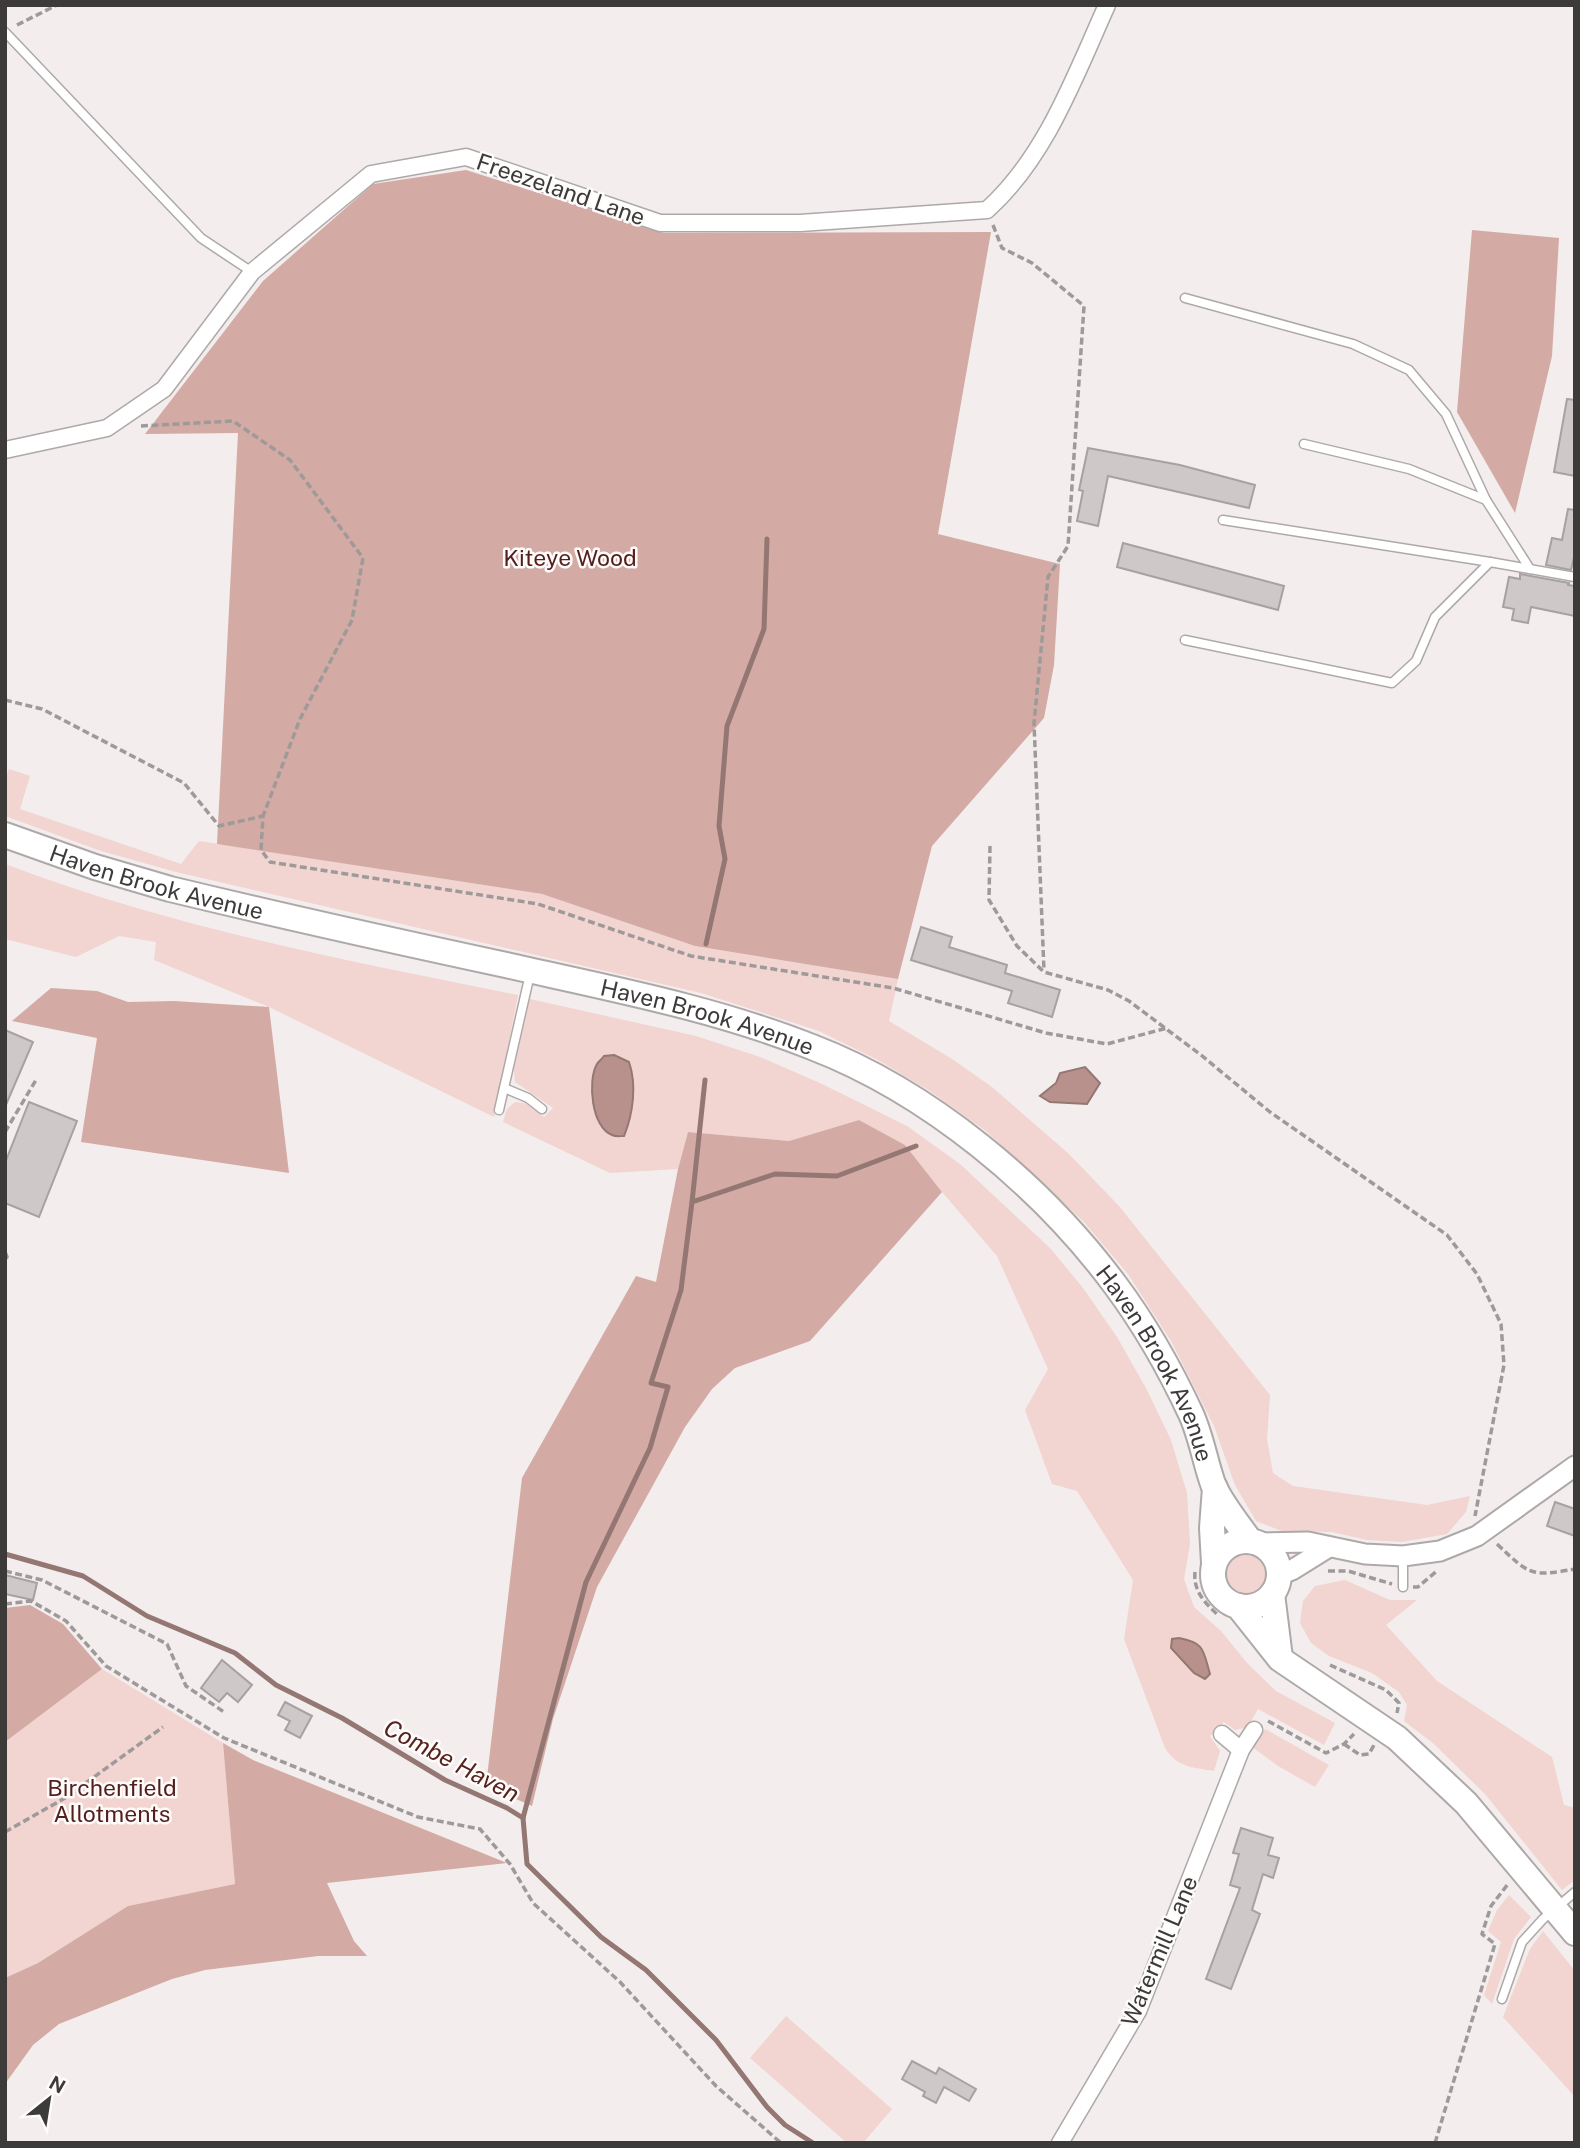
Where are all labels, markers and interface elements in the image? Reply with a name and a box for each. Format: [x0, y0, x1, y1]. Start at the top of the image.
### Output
street label: Freezeland Lane [473, 148, 649, 230]
park label: Kiteye Wood [503, 544, 637, 571]
street label: Haven Brook Avenue [46, 839, 266, 924]
street label: Haven Brook Avenue [598, 973, 818, 1060]
street label: Haven Brook Avenue [1091, 1259, 1219, 1464]
water label: Combe Haven [380, 1713, 524, 1807]
park label: Birchenfield Allotments [47, 1774, 177, 1827]
street label: Watermill Lane [1115, 1872, 1203, 2030]
north arrow [14, 2064, 84, 2134]
text: N [46, 2071, 69, 2098]

